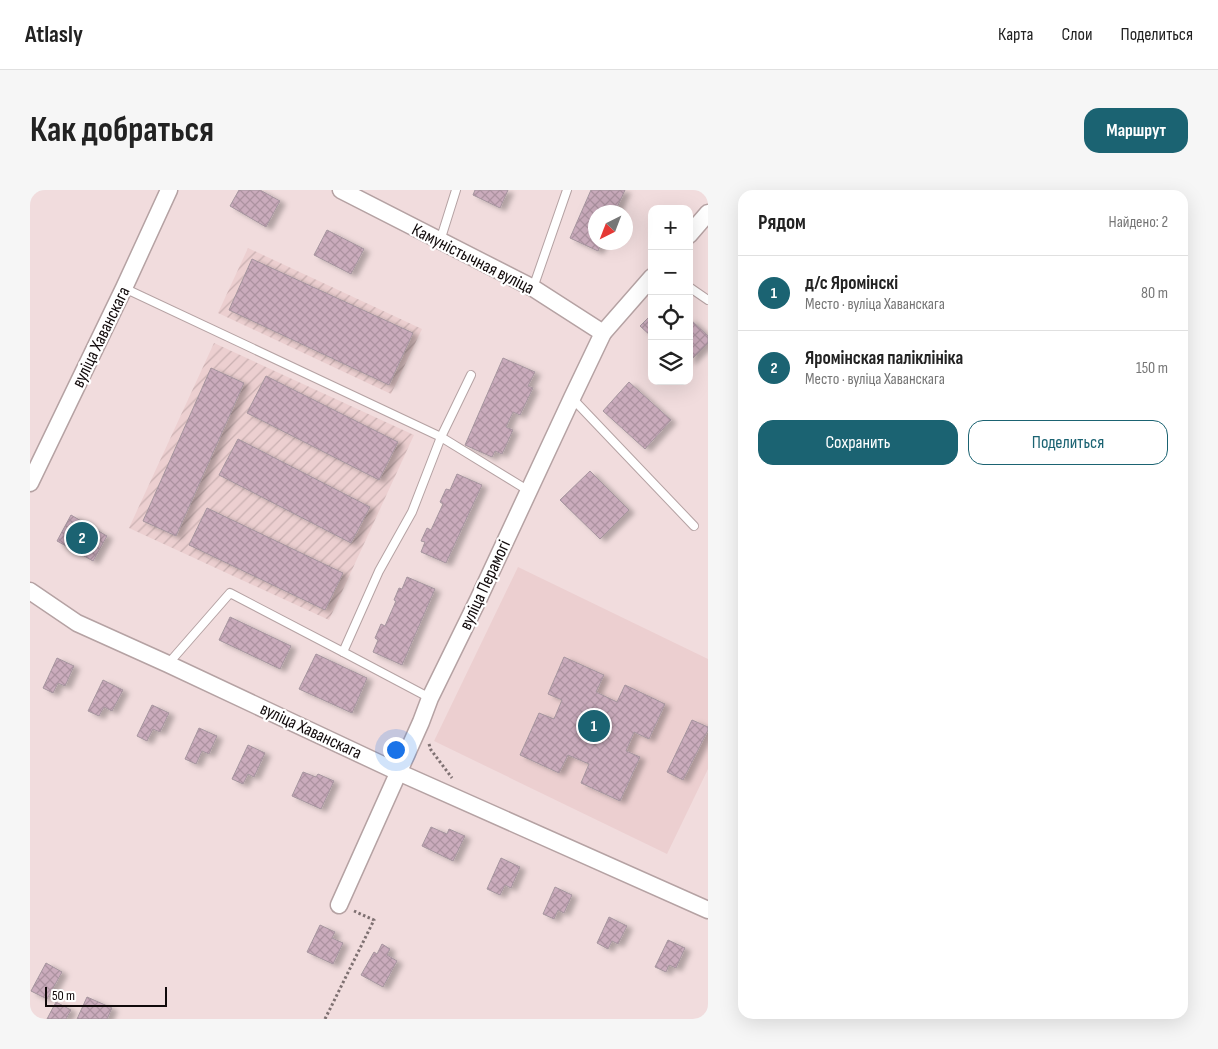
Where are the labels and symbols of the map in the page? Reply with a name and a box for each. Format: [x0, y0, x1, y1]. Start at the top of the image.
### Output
north arrow [588, 205, 633, 250]
street label: Камуністычная вуліца [408, 219, 538, 299]
street label: вуліца Хаванскага [68, 283, 134, 391]
pin: 2 [66, 519, 98, 557]
street label: вуліца Перамогі [455, 537, 515, 633]
street label: вуліца Хаванскага [257, 698, 365, 764]
pin: 1 [578, 707, 610, 745]
your location [383, 737, 409, 763]
scale bar [45, 984, 168, 1007]

